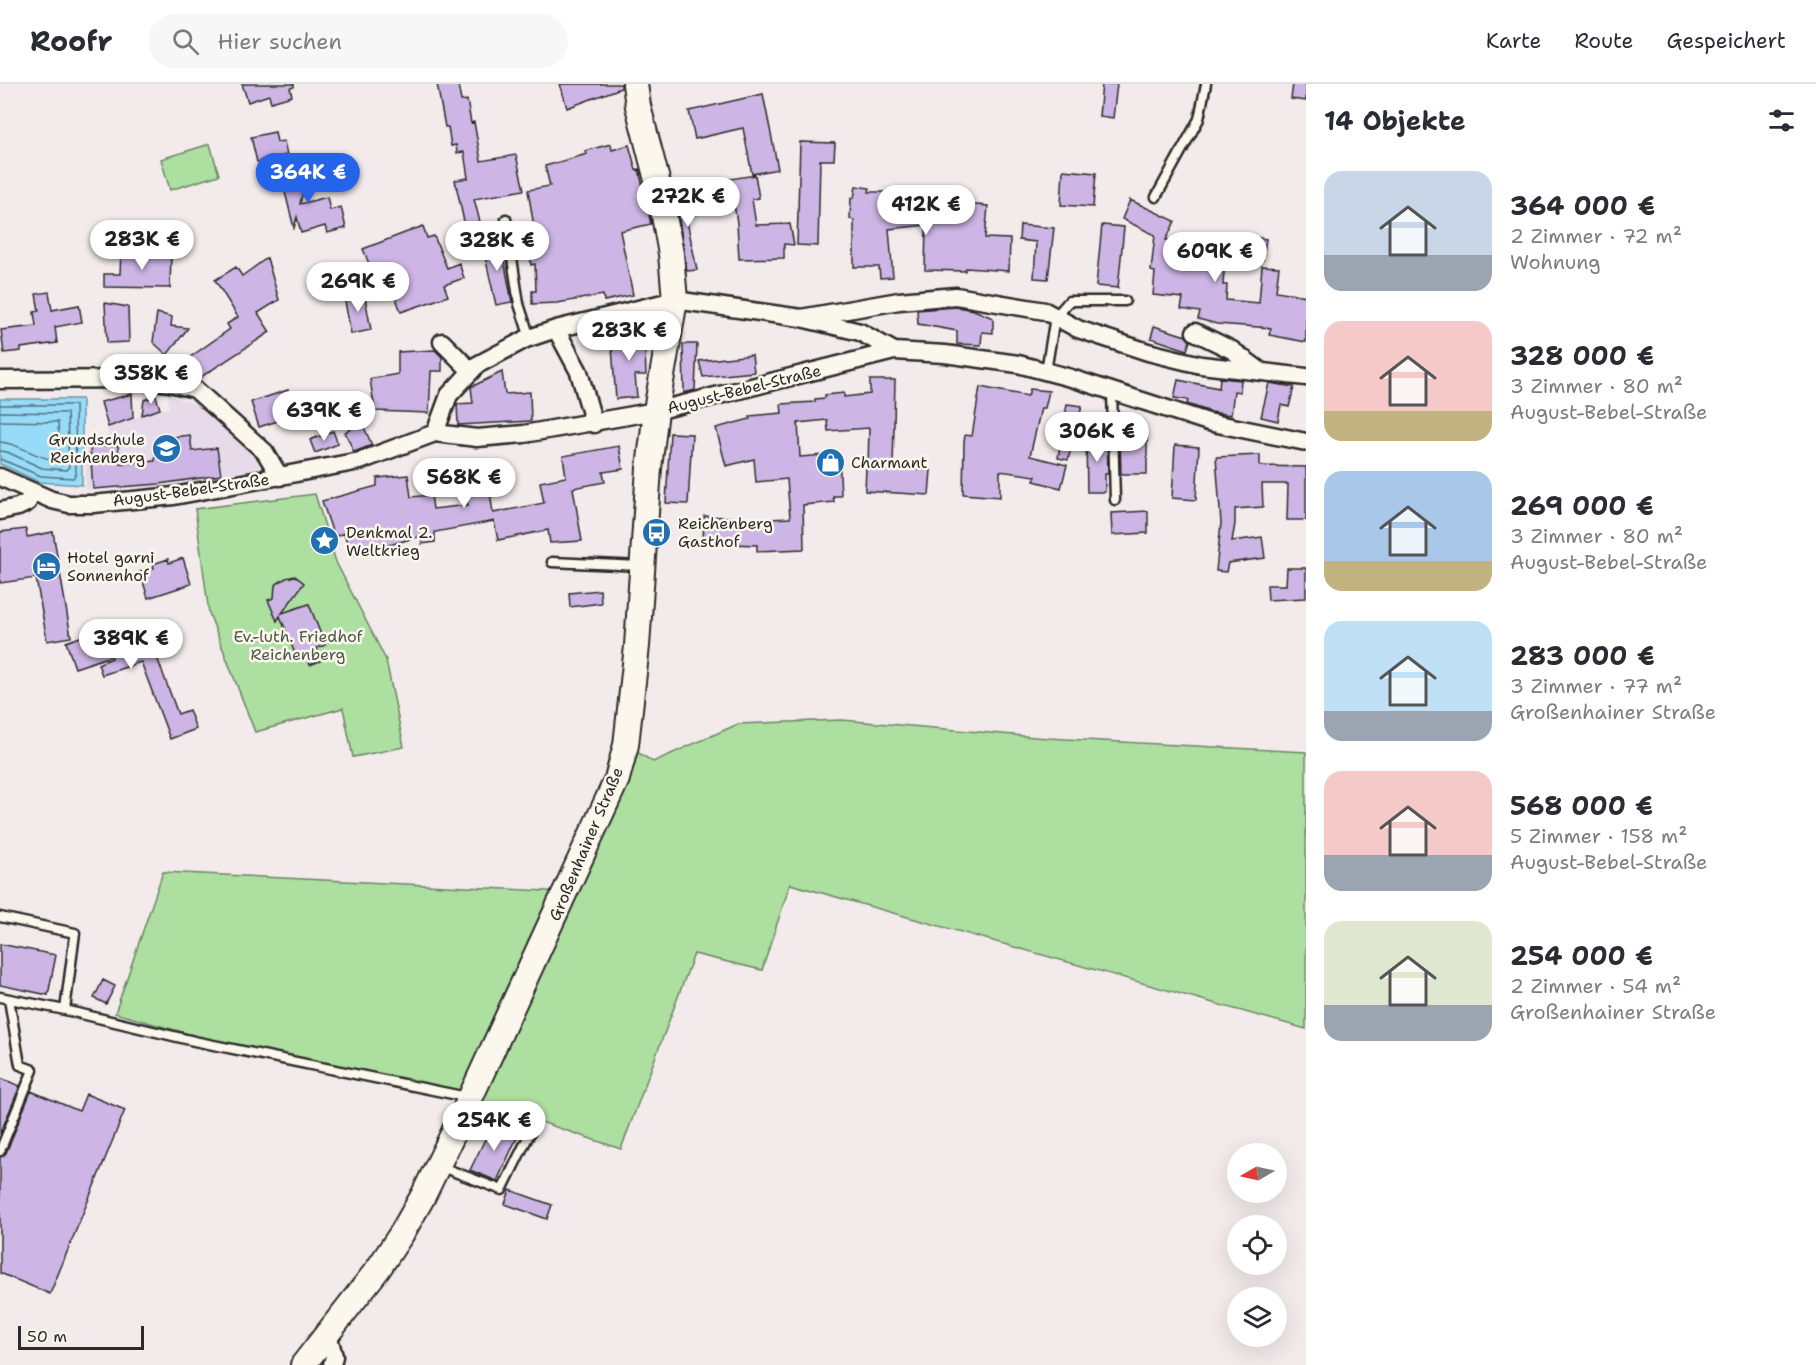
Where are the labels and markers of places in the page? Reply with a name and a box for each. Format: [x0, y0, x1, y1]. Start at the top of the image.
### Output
pin: 364K € [259, 153, 357, 204]
pin: 272K € [639, 177, 737, 228]
pin: 412K € [877, 185, 975, 236]
pin: 283K € [93, 220, 191, 271]
pin: 328K € [448, 221, 546, 272]
pin: 609K € [1166, 232, 1264, 283]
pin: 269K € [309, 262, 407, 313]
pin: 283K € [580, 311, 678, 362]
pin: 358K € [102, 354, 200, 405]
pin: 639K € [275, 391, 373, 442]
pin: 306K € [1048, 412, 1146, 463]
place label: Grundschule Reichenberg [49, 429, 145, 468]
school or university icon: Grundschule Reichenberg [150, 432, 182, 464]
shop icon: Charmant [814, 446, 846, 478]
place label: Charmant [851, 452, 928, 473]
pin: 568K € [415, 458, 513, 509]
place label: Reichenberg Gasthof [678, 513, 773, 552]
bus stop icon: Reichenberg Gasthof [641, 516, 673, 548]
place label: Denkmal 2. Weltkrieg [346, 522, 432, 561]
place icon: Denkmal 2. Weltkrieg [309, 525, 341, 557]
place label: Hotel garni Sonnenhof [67, 547, 155, 586]
hotel icon: Hotel garni Sonnenhof [30, 550, 62, 582]
pin: 389K € [82, 619, 180, 670]
pin: 254K € [445, 1101, 543, 1152]

